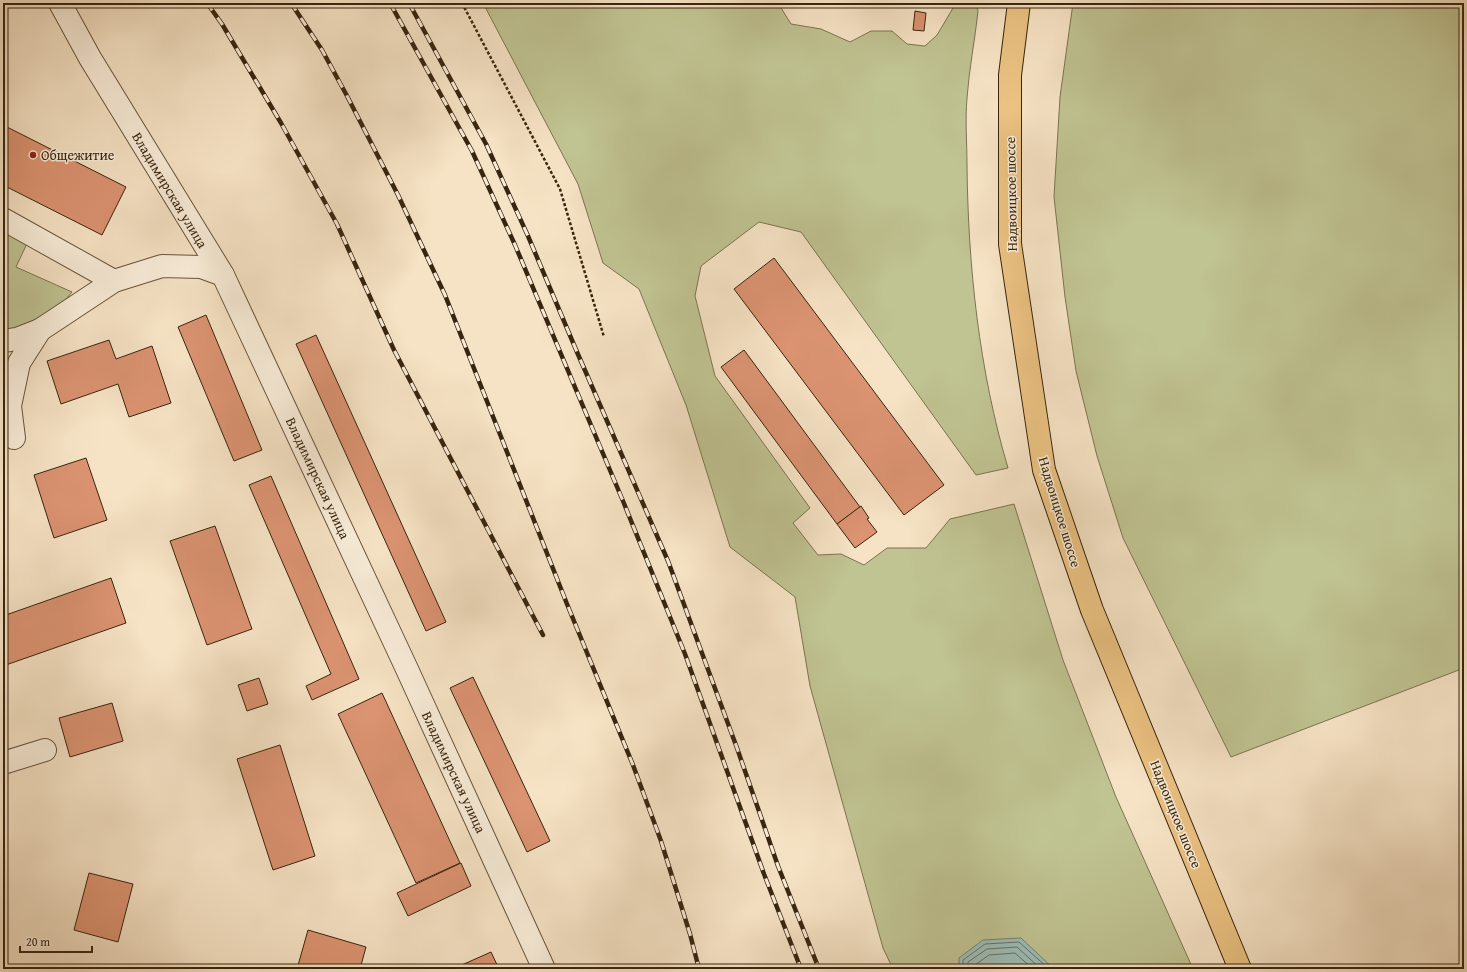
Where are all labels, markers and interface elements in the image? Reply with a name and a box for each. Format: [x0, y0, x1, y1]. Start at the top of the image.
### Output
street label: Владимирская улица [127, 128, 213, 252]
street label: Надвоицкое шоссе [1000, 136, 1022, 252]
place label: Общежитие [41, 145, 115, 165]
marker: Общежитие [28, 150, 38, 160]
street label: Владимирская улица [281, 414, 355, 542]
street label: Надвоицкое шоссе [1034, 454, 1086, 570]
street label: Владимирская улица [417, 708, 491, 836]
street label: Надвоицкое шоссе [1145, 757, 1207, 871]
scale bar [20, 928, 92, 954]
text: 20 m [26, 933, 50, 950]

